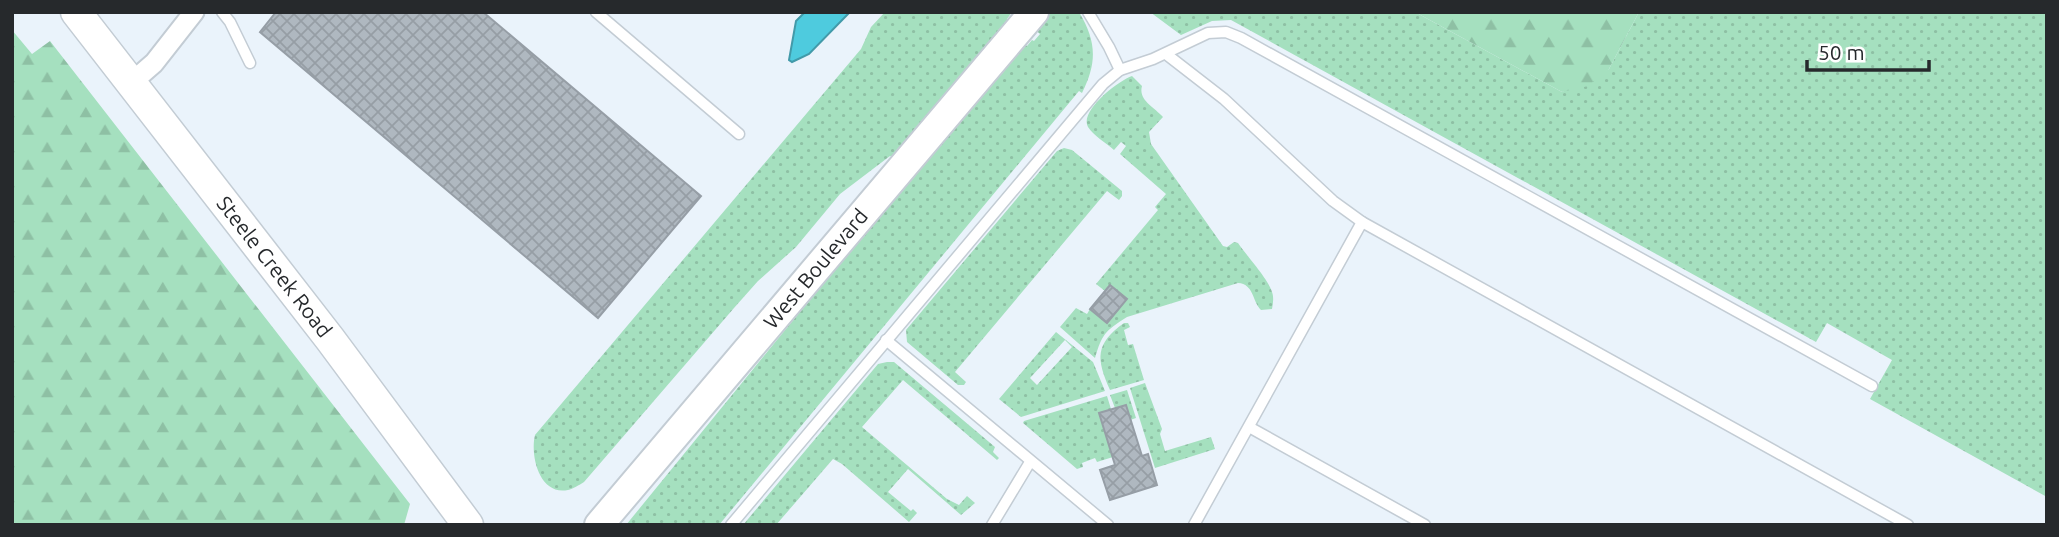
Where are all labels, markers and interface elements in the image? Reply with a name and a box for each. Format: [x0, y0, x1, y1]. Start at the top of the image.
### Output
scale bar [1807, 28, 1930, 72]
text: 50 m [1818, 40, 1865, 64]
street label: Steele Creek Road [212, 191, 337, 342]
street label: West Boulevard [758, 204, 872, 333]

